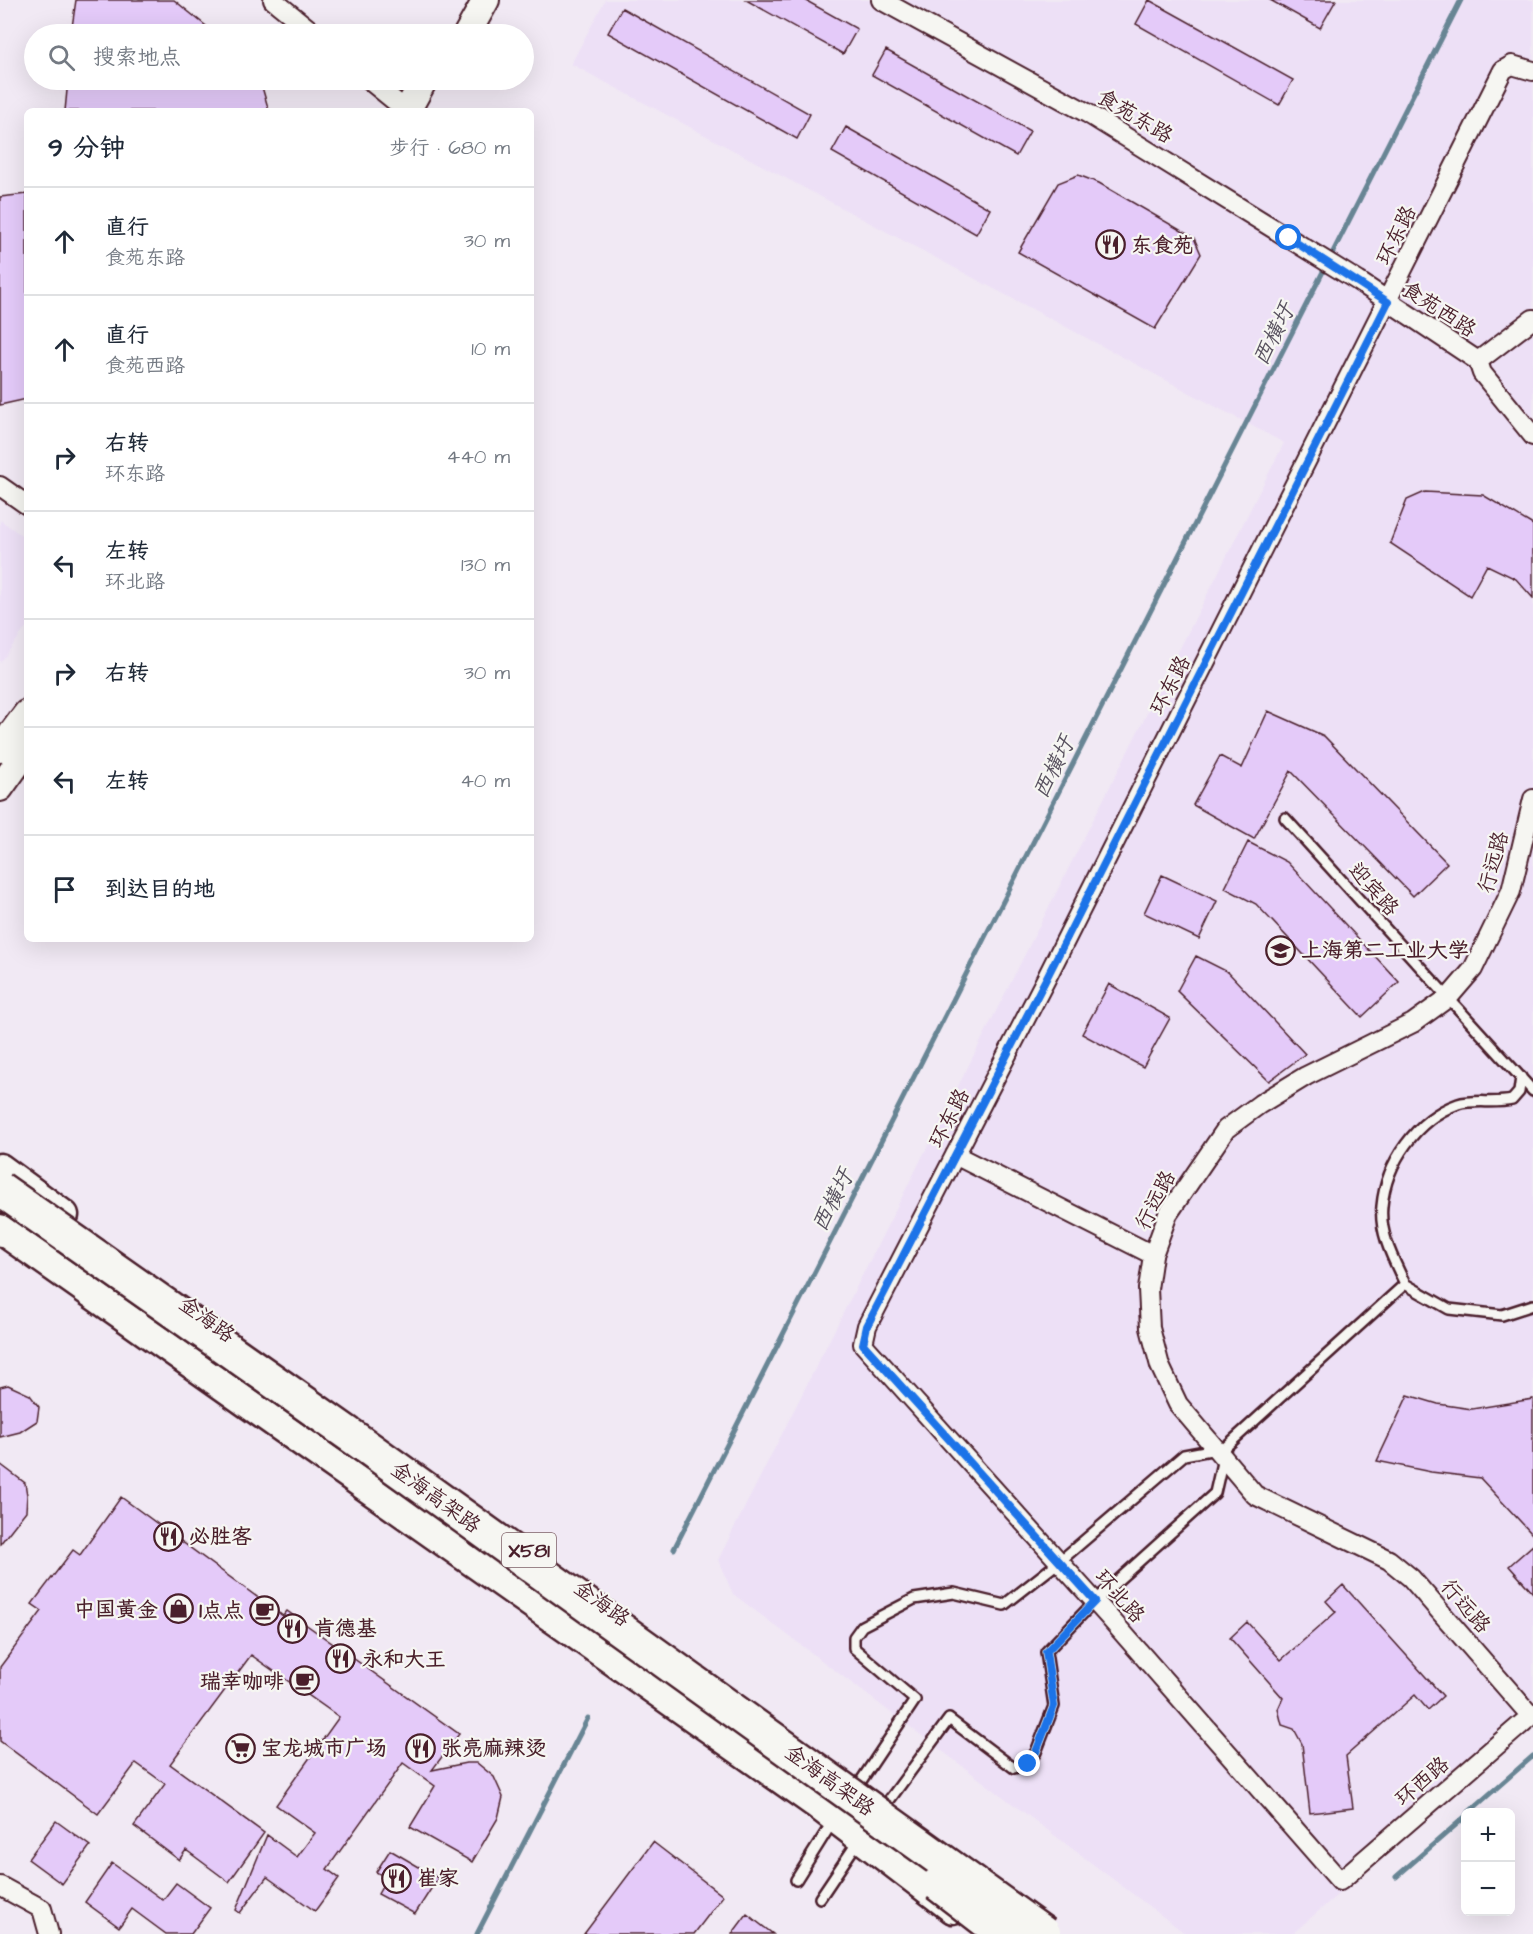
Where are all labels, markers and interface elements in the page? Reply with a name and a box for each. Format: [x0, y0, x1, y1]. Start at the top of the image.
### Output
search box [24, 24, 534, 90]
icon: search [45, 41, 78, 74]
text: 搜索地点 [93, 42, 181, 73]
street label: 食苑东路 [1091, 82, 1178, 150]
text: 9 分钟 [48, 130, 125, 166]
text: 步行 · 680 m [389, 134, 510, 162]
street label: 环东路 [1370, 201, 1423, 270]
text: 直行 [105, 212, 149, 243]
route start [1275, 224, 1301, 250]
icon: ahead [48, 225, 81, 258]
text: 30 m [464, 227, 510, 255]
restaurant icon: 东食苑 [1094, 229, 1126, 261]
place label: 东食苑 [1131, 231, 1194, 260]
text: 食苑东路 [105, 244, 185, 272]
street label: 食苑西路 [1396, 274, 1482, 344]
water label: 西横圩 [1246, 296, 1304, 371]
text: 直行 [105, 320, 149, 351]
icon: ahead [48, 333, 81, 366]
text: 10 m [471, 335, 510, 363]
text: 食苑西路 [105, 352, 185, 380]
text: 右转 [105, 428, 149, 459]
icon: right [48, 441, 81, 474]
text: 440 m [447, 443, 510, 471]
text: 环东路 [105, 460, 165, 488]
text: 左转 [105, 536, 149, 567]
icon: left [48, 549, 81, 582]
text: 130 m [461, 551, 510, 579]
text: 环北路 [105, 568, 165, 596]
street label: 环东路 [1143, 651, 1198, 720]
icon: right [48, 657, 81, 690]
text: 右转 [105, 658, 149, 689]
text: 30 m [464, 659, 510, 687]
water label: 西横圩 [1026, 729, 1084, 804]
icon: left [48, 765, 81, 798]
text: 左转 [105, 766, 149, 797]
text: 40 m [460, 767, 510, 795]
street label: 行远路 [1471, 828, 1516, 896]
street label: 迎宾路 [1342, 856, 1405, 922]
icon: arrive [48, 873, 81, 906]
text: 到达目的地 [105, 874, 215, 905]
school or university icon: 上海第二工业大学 [1264, 934, 1296, 966]
place label: 上海第二工业大学 [1301, 936, 1469, 965]
street label: 环东路 [922, 1084, 977, 1153]
water label: 西横圩 [805, 1162, 863, 1237]
street label: 行远路 [1128, 1166, 1183, 1235]
street label: 金海路 [173, 1289, 241, 1350]
street label: 金海高架路 [385, 1455, 487, 1540]
restaurant icon: 必胜客 [152, 1520, 184, 1552]
place label: 必胜客 [189, 1522, 252, 1551]
road number: X581 [502, 1533, 556, 1567]
street label: 环北路 [1088, 1563, 1151, 1629]
street label: 金海路 [568, 1573, 636, 1634]
street label: 行远路 [1434, 1573, 1497, 1640]
shop icon: 中国黄金 [163, 1593, 195, 1625]
cafe icon: 1点点 [249, 1594, 281, 1626]
place label: 中国黄金 [74, 1595, 158, 1624]
place label: 1点点 [199, 1596, 244, 1625]
restaurant icon: 肯德基 [277, 1612, 309, 1644]
place label: 肯德基 [314, 1614, 377, 1643]
restaurant icon: 永和大王 [325, 1643, 357, 1675]
place label: 永和大王 [362, 1645, 446, 1674]
cafe icon: 瑞幸咖啡 [289, 1665, 321, 1697]
place label: 瑞幸咖啡 [200, 1667, 284, 1696]
supermarket icon: 宝龙城市广场 [224, 1732, 256, 1764]
restaurant icon: 张亮麻辣烫 [404, 1732, 436, 1764]
place label: 宝龙城市广场 [261, 1734, 387, 1763]
place label: 张亮麻辣烫 [441, 1734, 546, 1763]
street label: 金海高架路 [779, 1738, 881, 1823]
route end [1014, 1750, 1040, 1776]
street label: 环西路 [1389, 1750, 1456, 1813]
map controls [1461, 1808, 1515, 1916]
button: + [1461, 1808, 1515, 1862]
restaurant icon: 崔家 [380, 1862, 412, 1894]
button: − [1461, 1862, 1515, 1916]
place label: 崔家 [417, 1864, 459, 1893]

